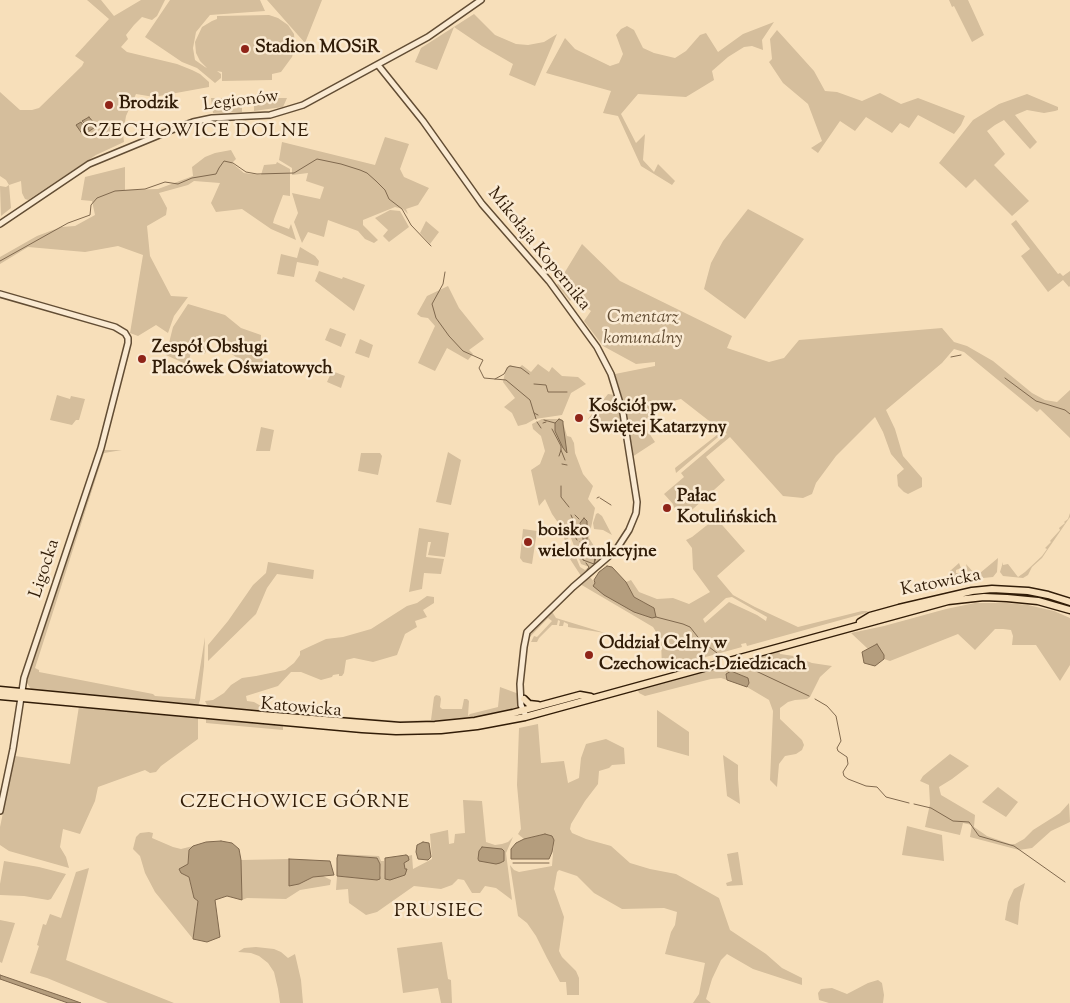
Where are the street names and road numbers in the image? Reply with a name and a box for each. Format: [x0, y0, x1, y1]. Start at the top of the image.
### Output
street label: Legionów [202, 87, 280, 117]
street label: Mikołaja Kopernika [482, 184, 594, 316]
street label: Ligocka [26, 537, 66, 601]
street label: Katowicka [899, 566, 983, 602]
street label: Katowicka [260, 695, 342, 723]

